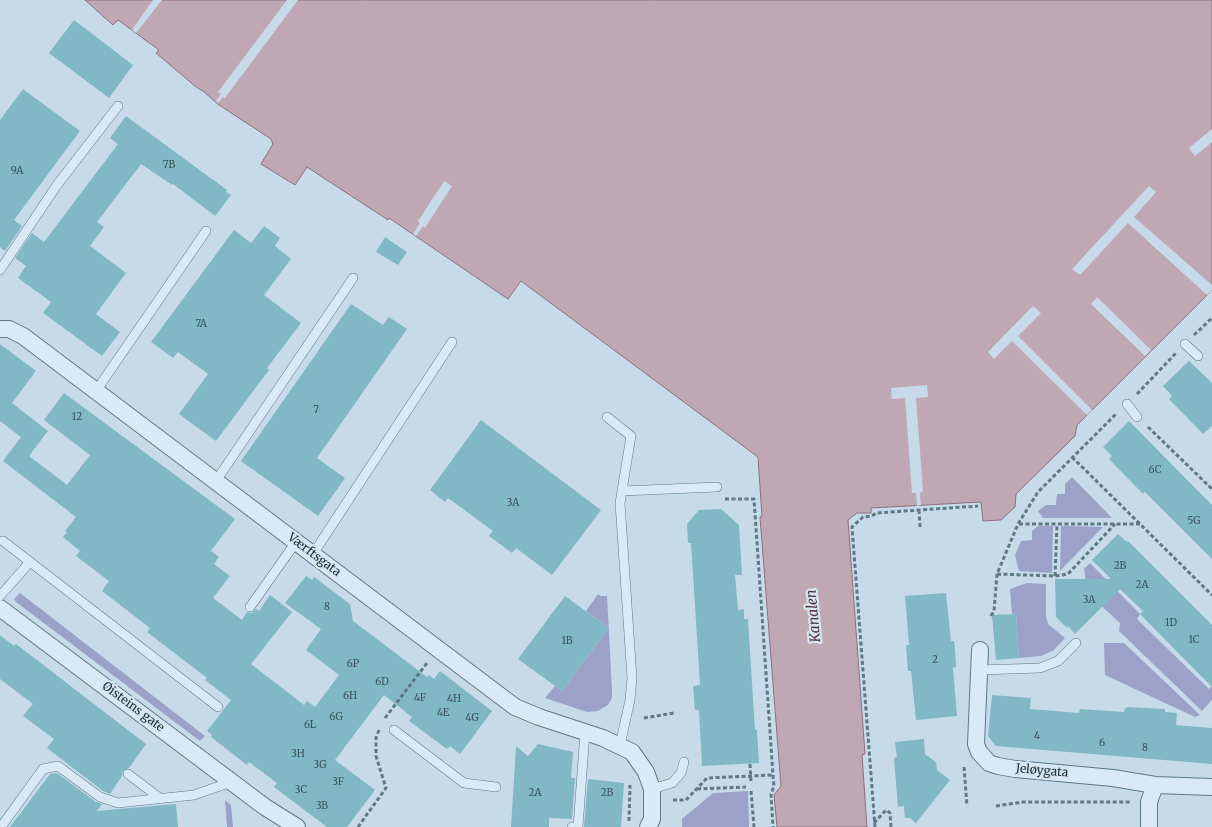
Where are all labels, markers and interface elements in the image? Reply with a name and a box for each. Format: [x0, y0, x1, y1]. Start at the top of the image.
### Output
house number: 7B [163, 159, 175, 171]
house number: 9A [11, 165, 23, 177]
house number: 7A [195, 318, 207, 330]
house number: 7 [313, 404, 319, 416]
house number: 12 [72, 411, 82, 423]
house number: 6C [1149, 464, 1161, 476]
house number: 3A [507, 497, 519, 509]
house number: 5G [1187, 515, 1201, 527]
street label: Værftsgata [285, 530, 343, 580]
house number: 2B [1114, 560, 1126, 572]
house number: 2A [1135, 579, 1149, 591]
water label: Kanalen [803, 589, 825, 643]
house number: 3A [1083, 594, 1095, 606]
house number: 8 [324, 601, 330, 613]
house number: 1D [1165, 617, 1177, 629]
house number: 1C [1189, 634, 1199, 646]
house number: 1B [561, 635, 573, 647]
house number: 2 [932, 654, 938, 666]
house number: 6P [347, 658, 359, 670]
house number: 6D [375, 676, 389, 688]
street label: Øisteins gate [99, 679, 167, 735]
house number: 6H [343, 690, 357, 702]
house number: 4F [414, 692, 426, 704]
house number: 4H [447, 693, 461, 705]
house number: 4E [437, 707, 449, 719]
house number: 6G [329, 711, 343, 723]
house number: 4G [465, 712, 479, 724]
house number: 6L [304, 719, 316, 731]
house number: 4 [1034, 730, 1040, 742]
house number: 6 [1099, 737, 1105, 749]
house number: 8 [1142, 742, 1148, 754]
house number: 3H [291, 748, 305, 760]
house number: 3G [314, 759, 326, 771]
street label: Jeløygata [1015, 762, 1069, 780]
house number: 3F [332, 776, 344, 788]
house number: 3C [295, 784, 307, 796]
house number: 2A [528, 787, 542, 799]
house number: 2B [601, 787, 613, 799]
house number: 3B [316, 800, 328, 812]

